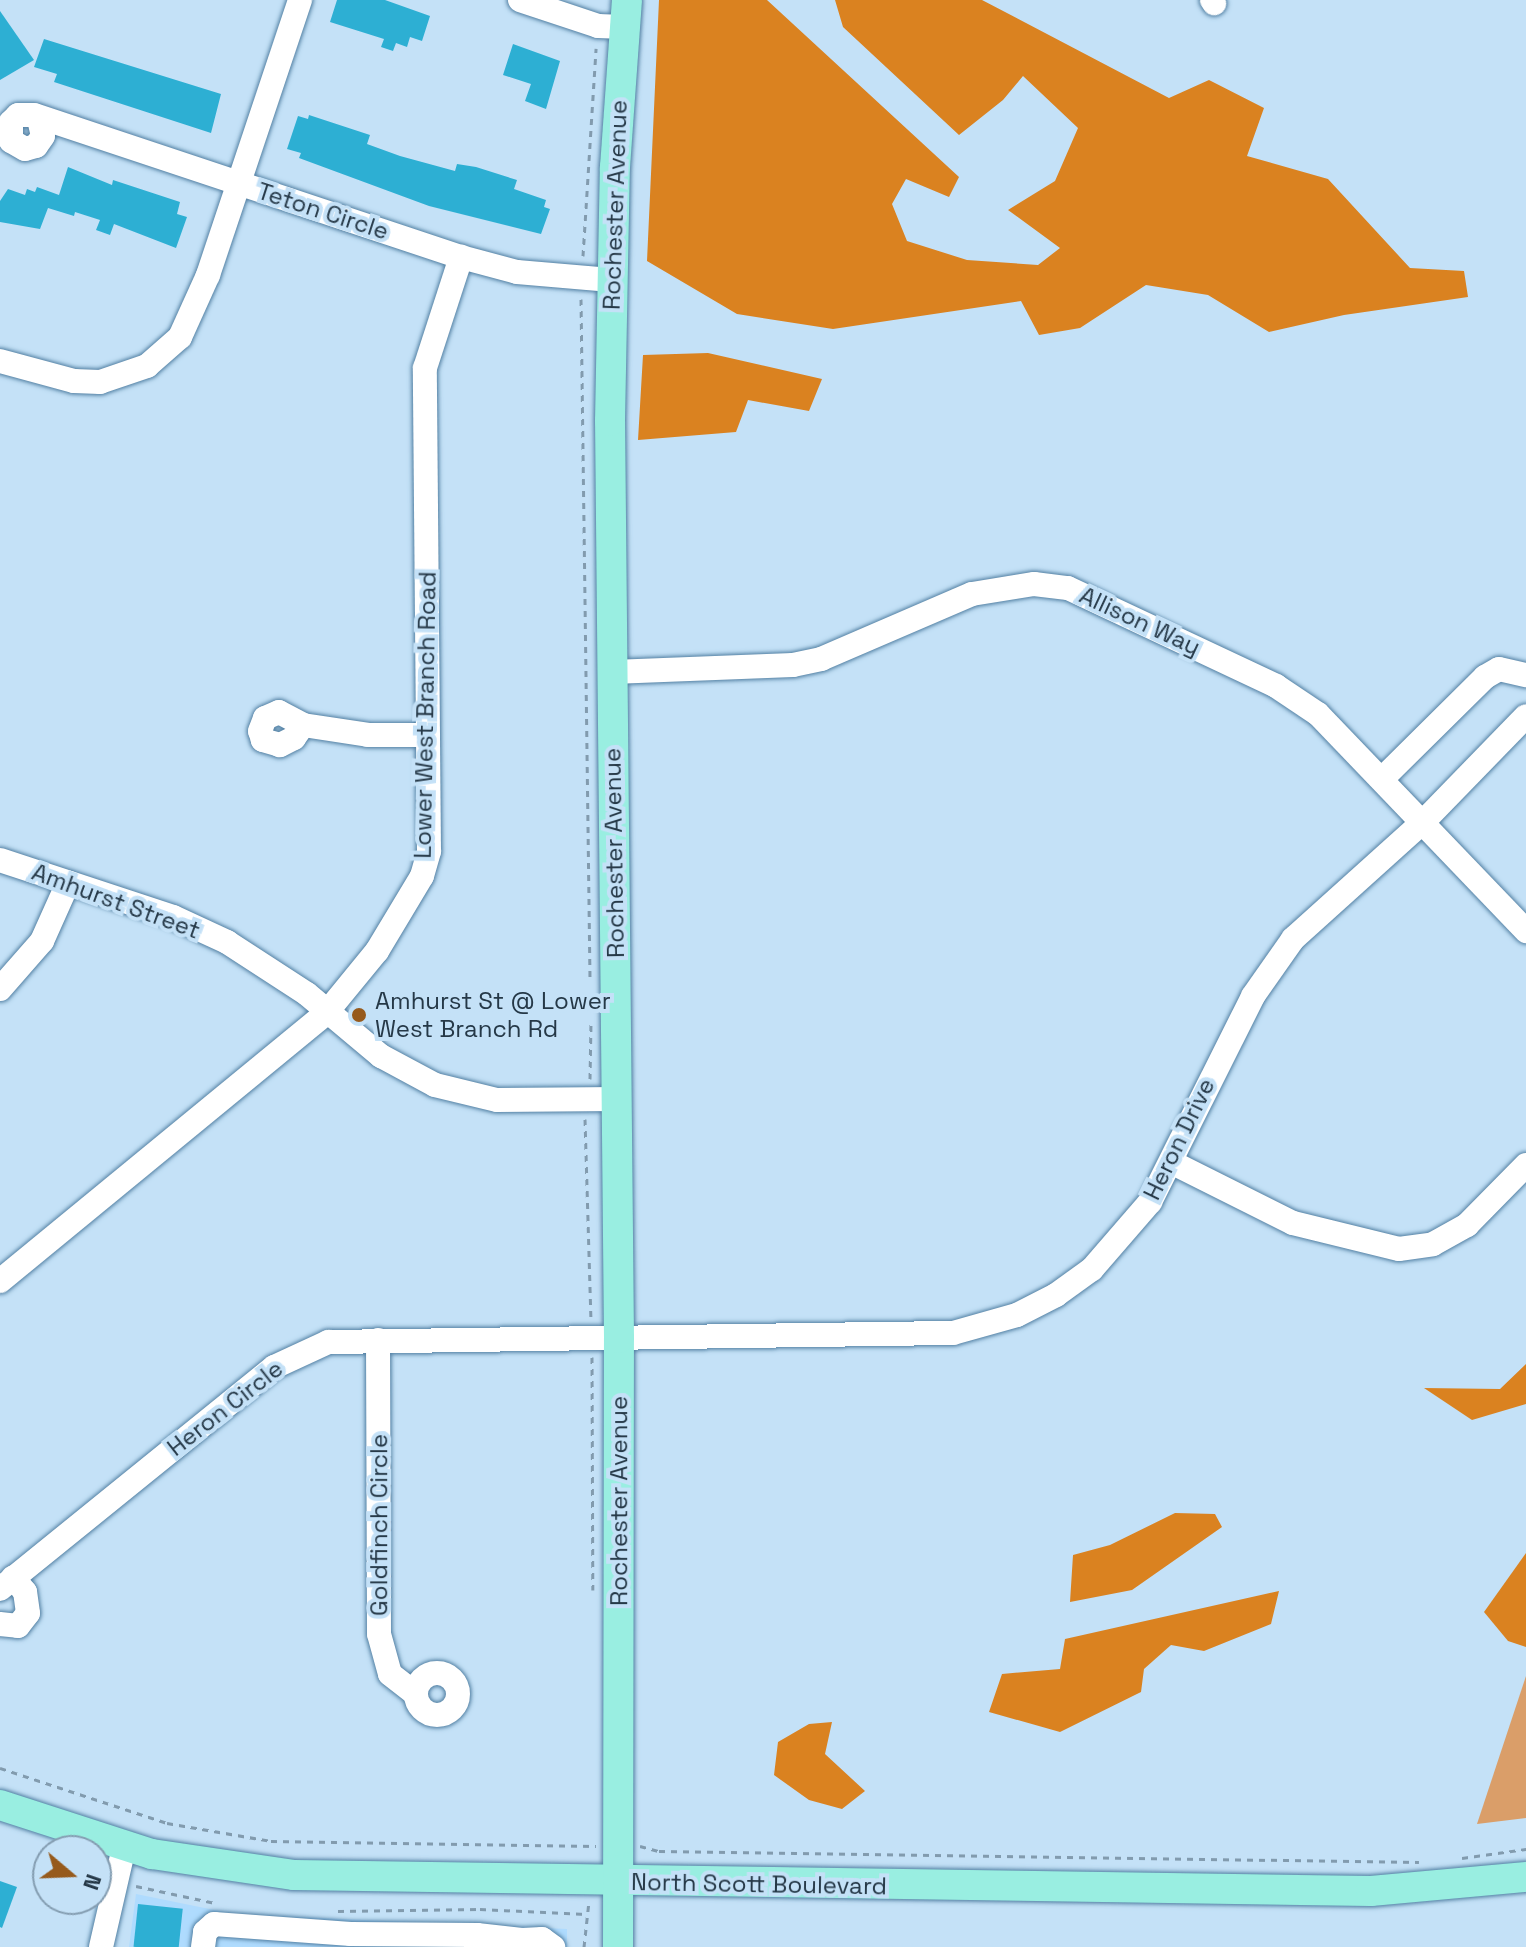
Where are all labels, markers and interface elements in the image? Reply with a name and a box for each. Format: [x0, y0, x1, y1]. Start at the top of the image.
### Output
street label: Rochester Avenue [597, 99, 633, 311]
street label: Teton Circle [254, 176, 392, 246]
street label: Lower West Branch Road [408, 571, 442, 859]
street label: Allison Way [1075, 580, 1205, 662]
street label: Rochester Avenue [598, 748, 630, 958]
street label: Amhurst Street [28, 857, 204, 945]
place label: Amhurst St @ Lower West Branch Rd [375, 987, 611, 1043]
marker: Amhurst St @ Lower West Branch Rd [350, 1006, 368, 1024]
street label: Heron Drive [1137, 1073, 1221, 1205]
street label: Heron Circle [162, 1354, 288, 1462]
street label: Rochester Avenue [605, 1396, 633, 1606]
street label: Goldfinch Circle [365, 1434, 393, 1616]
north arrow [32, 1835, 112, 1915]
street label: North Scott Boulevard [631, 1867, 887, 1901]
text: N [77, 1871, 108, 1894]

